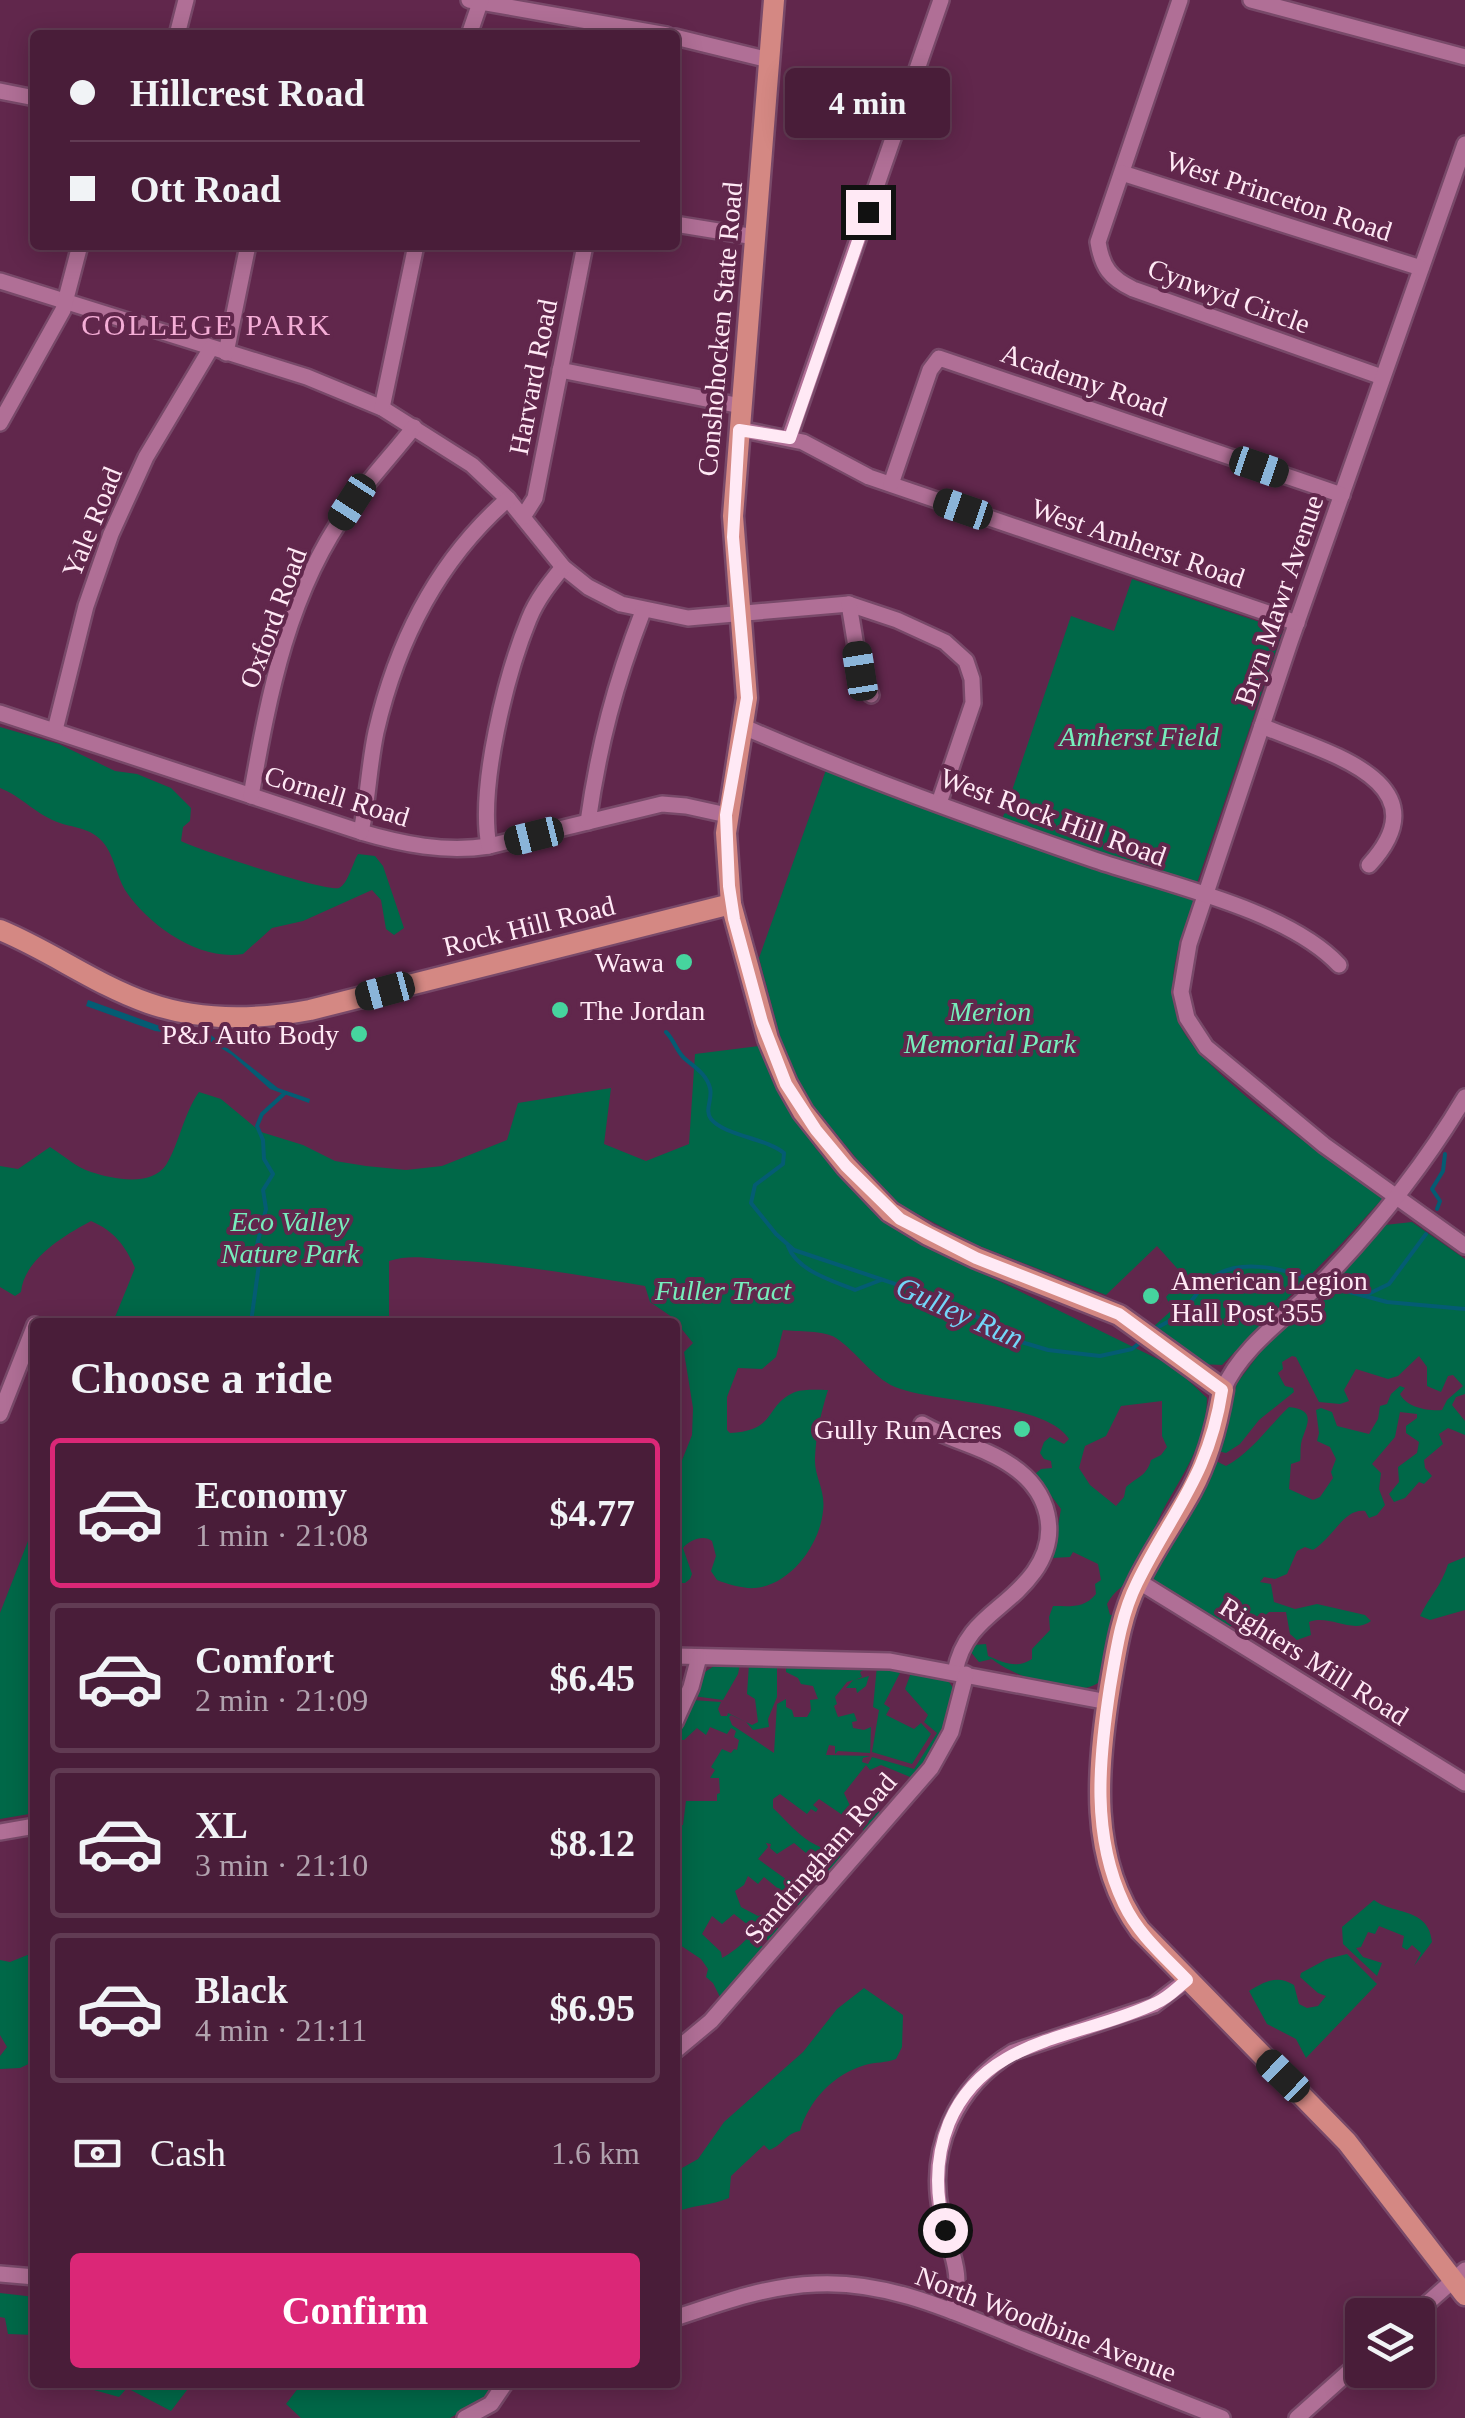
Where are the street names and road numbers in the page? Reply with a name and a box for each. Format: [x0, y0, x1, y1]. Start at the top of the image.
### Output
street label: West Princeton Road [1162, 145, 1396, 247]
street label: Conshohocken State Road [692, 180, 748, 478]
street label: Cynwyd Circle [1144, 252, 1314, 340]
street label: Harvard Road [503, 297, 563, 457]
street label: Academy Road [997, 337, 1171, 423]
street label: Yale Road [56, 462, 128, 582]
street label: Bryn Mawr Avenue [1228, 491, 1330, 709]
street label: West Amherst Road [1027, 492, 1249, 594]
street label: Oxford Road [233, 544, 313, 692]
street label: Cornell Road [261, 759, 413, 833]
street label: West Rock Hill Road [936, 762, 1170, 872]
street label: Rock Hill Road [440, 890, 618, 962]
street label: Righters Mill Road [1214, 1591, 1414, 1731]
street label: Sandringham Road [738, 1767, 902, 1949]
street label: North Woodbine Avenue [911, 2260, 1181, 2388]

